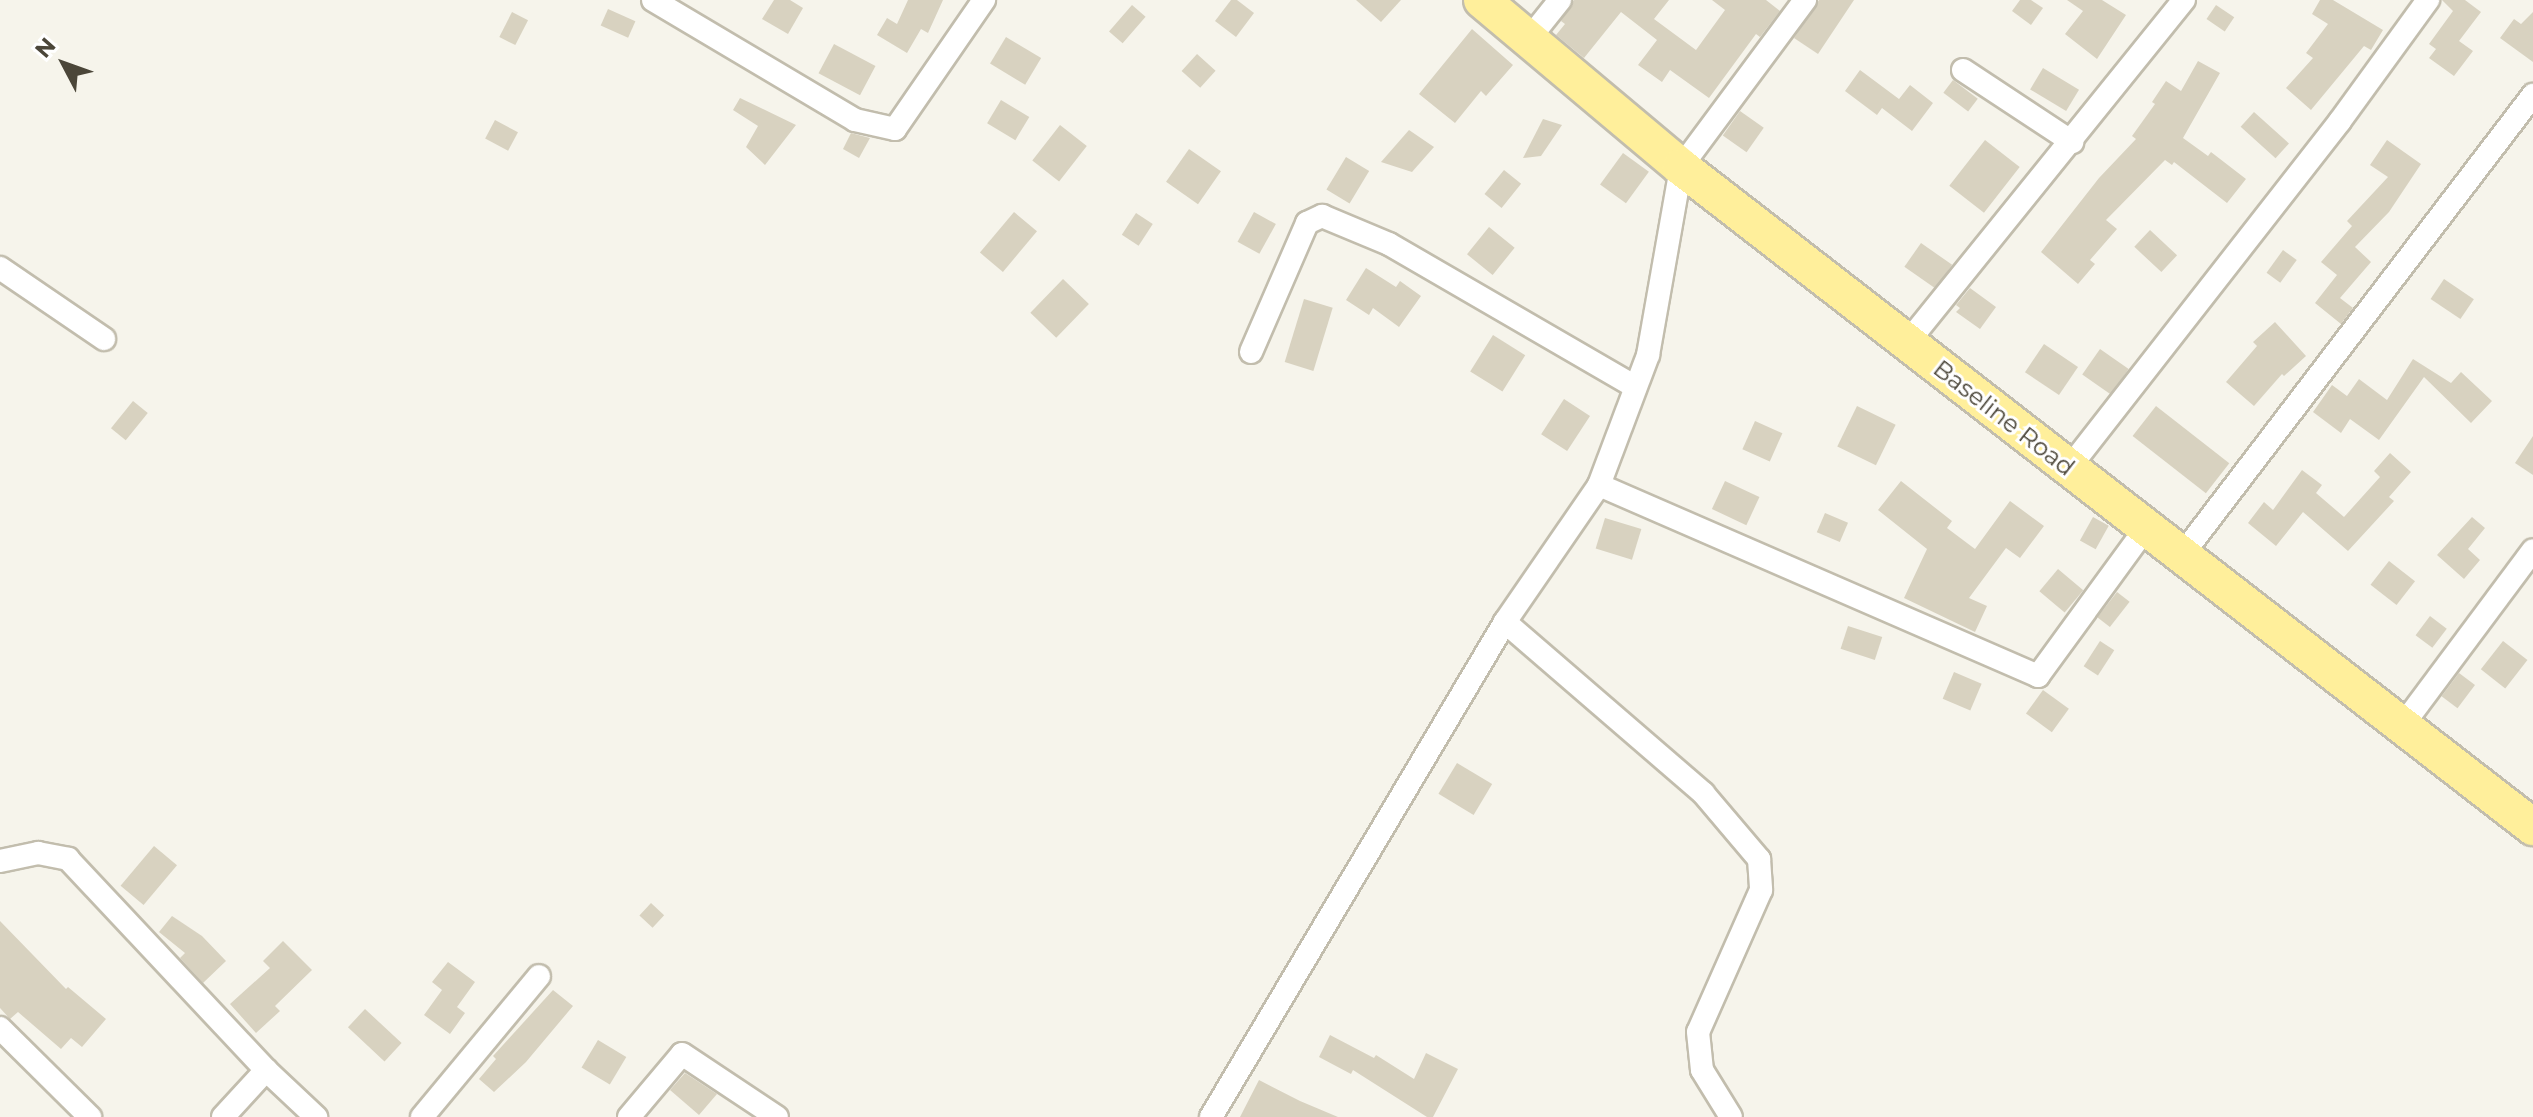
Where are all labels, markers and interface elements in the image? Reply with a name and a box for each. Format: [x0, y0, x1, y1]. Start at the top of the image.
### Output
north arrow [24, 24, 104, 104]
text: N [29, 32, 62, 63]
street label: Baseline Road [1928, 354, 2080, 482]

